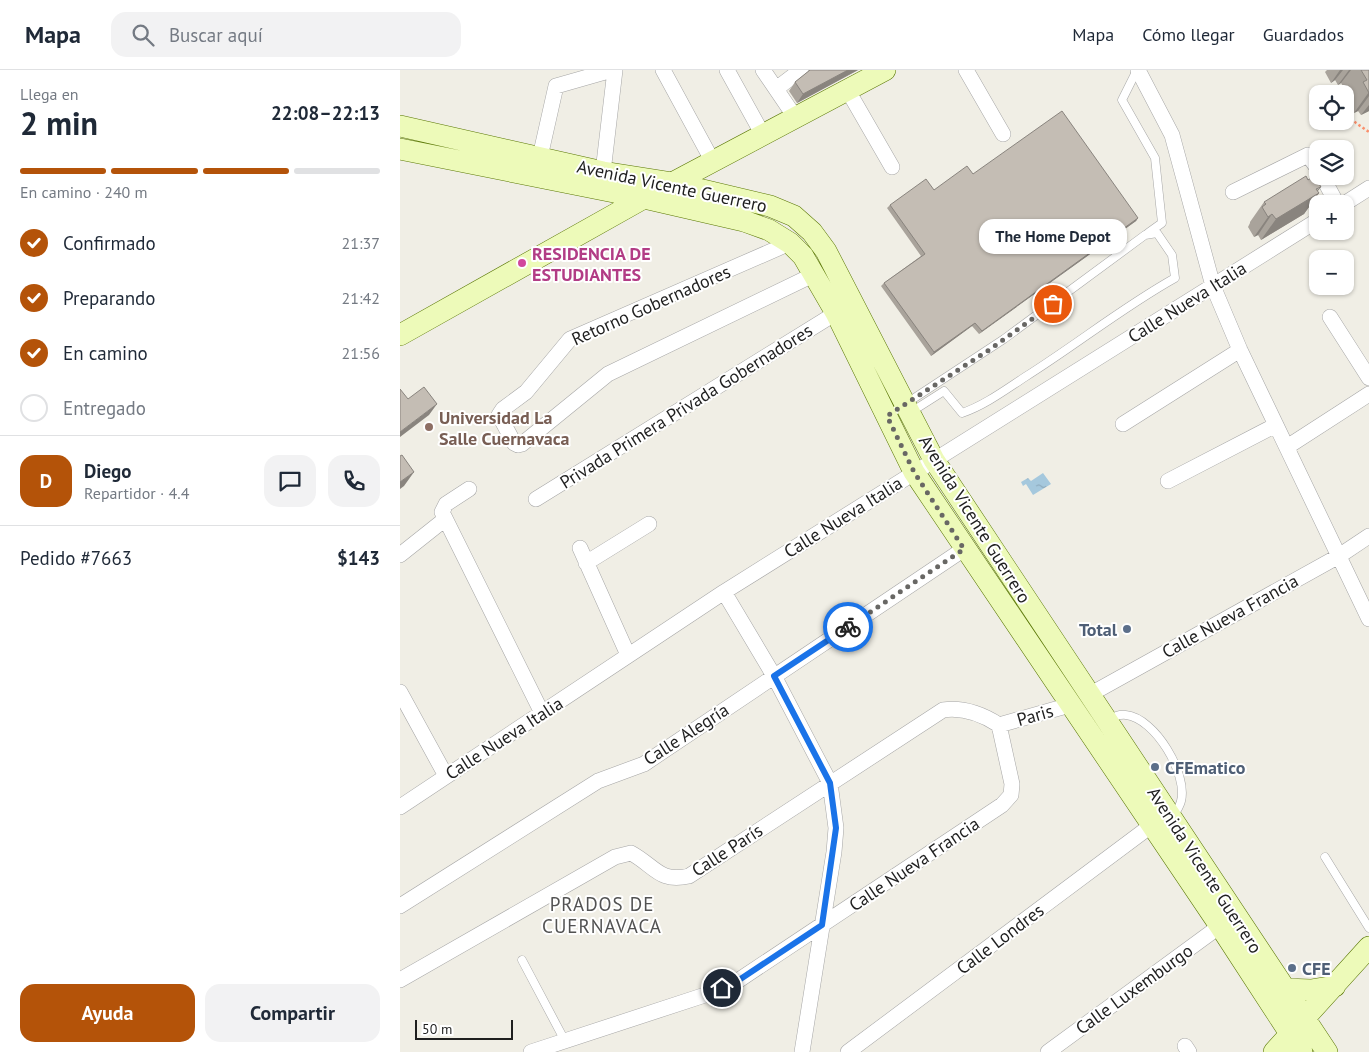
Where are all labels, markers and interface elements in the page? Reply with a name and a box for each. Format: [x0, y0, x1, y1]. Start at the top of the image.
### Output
search box [111, 12, 461, 57]
text: Mapa [25, 19, 81, 50]
icon: search [129, 21, 157, 49]
text: Buscar aquí [169, 23, 263, 47]
text: Mapa [1072, 23, 1114, 46]
text: Cómo llegar [1142, 23, 1235, 46]
text: Guardados [1263, 23, 1344, 46]
text: Llega en [20, 84, 79, 104]
map controls [1309, 85, 1354, 295]
button: locate [1309, 85, 1354, 130]
text: 22:08–22:13 [271, 101, 380, 125]
text: 2 min [20, 102, 98, 144]
button: layers [1309, 140, 1354, 185]
street label: Avenida Vicente Guerrero [575, 155, 769, 217]
text: En camino · 240 m [20, 182, 148, 202]
button: + [1309, 195, 1354, 240]
callout: The Home Depot [979, 219, 1127, 254]
text: The Home Depot [995, 226, 1111, 246]
icon: check [20, 229, 48, 257]
text: Confirmado [63, 231, 156, 255]
text: 21:37 [342, 233, 380, 253]
place label: RESIDENCIA DE ESTUDIANTES [532, 242, 651, 286]
button: − [1309, 250, 1354, 295]
street label: Calle Nueva Italia [1123, 256, 1251, 348]
marker: RESIDENCIA DE ESTUDIANTES [516, 257, 528, 269]
street label: Retorno Gobernadores [568, 260, 734, 350]
pin [1032, 283, 1074, 325]
icon: check [20, 284, 48, 312]
text: Preparando [63, 286, 155, 310]
text: 21:42 [342, 288, 380, 308]
icon: bag [1039, 290, 1067, 318]
street label: Privada Primera Privada Gobernadores [556, 319, 816, 493]
icon: check [20, 339, 48, 367]
text: En camino [63, 341, 148, 365]
text: 21:56 [342, 343, 380, 363]
text: Entregado [63, 396, 146, 420]
place label: Universidad La Salle Cuernavaca [439, 406, 570, 450]
marker: Universidad La Salle Cuernavaca [423, 421, 435, 433]
street label: Avenida Vicente Guerrero [914, 431, 1036, 607]
button: chat [264, 455, 316, 507]
button: phone [328, 455, 380, 507]
text: Diego [84, 459, 131, 483]
text: D [40, 469, 52, 493]
street label: Calle Nueva Italia [779, 471, 907, 563]
text: Repartidor · 4.4 [84, 483, 189, 503]
text: Pedido #7663 [20, 546, 132, 570]
text: $143 [337, 546, 380, 570]
street label: Calle Nueva Francia [1158, 569, 1302, 663]
courier [823, 602, 873, 652]
icon: bike [834, 613, 862, 641]
place label: Total [1079, 618, 1118, 641]
marker: Total [1121, 623, 1133, 635]
street label: Calle Nueva Italia [441, 691, 567, 785]
street label: Calle Alegría [639, 698, 733, 770]
street label: Paris [1014, 699, 1056, 731]
place label: CFEmatico [1165, 756, 1246, 779]
marker: CFEmatico [1149, 761, 1161, 773]
street label: Avenida Vicente Guerrero [1143, 783, 1267, 957]
street label: Calle Nueva Francia [844, 812, 984, 916]
street label: Calle París [687, 819, 767, 881]
district label: PRADOS DE CUERNAVACA [542, 892, 662, 938]
street label: Calle Londres [952, 899, 1048, 979]
street label: Calle Luxemburgo [1071, 939, 1197, 1039]
place label: CFE [1302, 957, 1331, 980]
marker: CFE [1286, 962, 1298, 974]
pin [701, 967, 743, 1009]
icon: home [708, 974, 736, 1002]
button: Ayuda [20, 984, 195, 1042]
button: Compartir [205, 984, 380, 1042]
scale bar [415, 1017, 512, 1040]
text: 50 m [422, 1020, 452, 1038]

